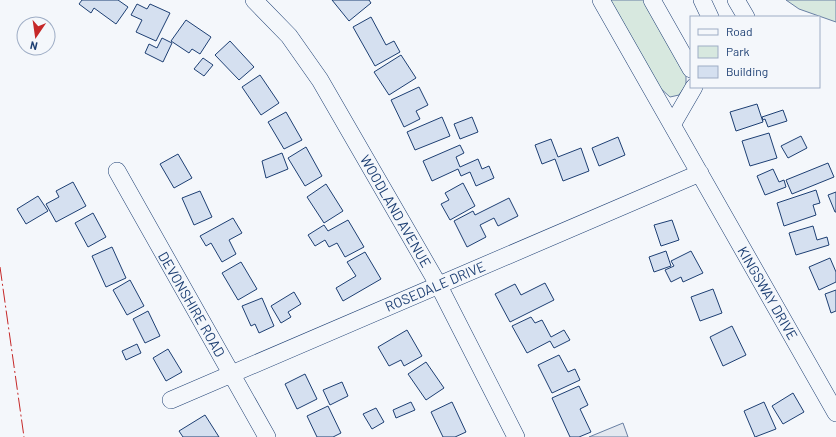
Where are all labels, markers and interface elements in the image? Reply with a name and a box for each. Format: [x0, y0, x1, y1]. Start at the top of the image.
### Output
north arrow [16, 16, 56, 56]
legend [690, 16, 820, 88]
text: Road [726, 24, 753, 38]
text: N [29, 39, 39, 53]
text: Park [726, 44, 750, 58]
text: Building [726, 64, 768, 78]
street label: WOODLAND AVENUE [357, 152, 435, 270]
street label: KINGSWAY DRIVE [734, 243, 802, 343]
street label: DEVONSHIRE ROAD [155, 248, 229, 360]
street label: ROSEDALE DRIVE [382, 257, 488, 315]

